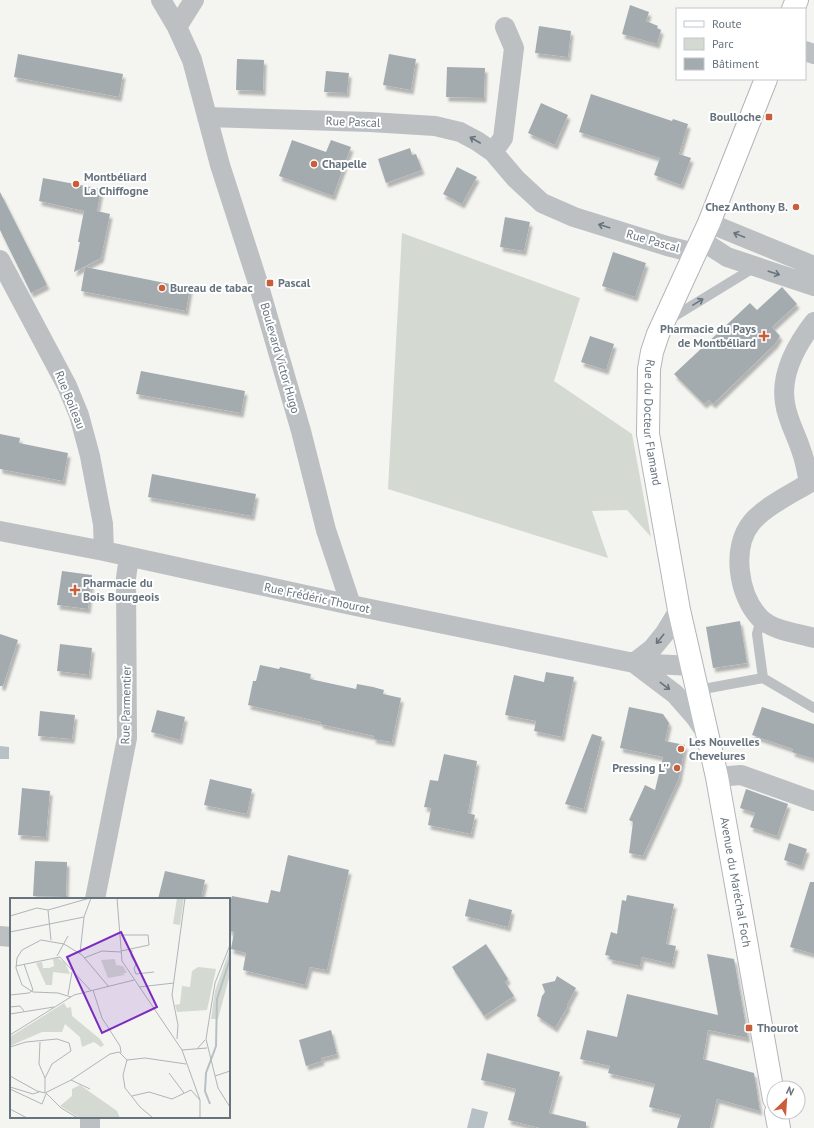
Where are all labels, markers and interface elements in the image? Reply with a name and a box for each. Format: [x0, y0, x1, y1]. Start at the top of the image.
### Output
legend [676, 8, 806, 80]
text: Route [712, 16, 742, 31]
text: Parc [712, 36, 734, 51]
text: Bâtiment [712, 56, 759, 71]
place label: Boulloche [710, 109, 761, 124]
marker: Boulloche [764, 112, 774, 122]
street label: Rue Pascal [325, 113, 381, 130]
one-way arrow [469, 136, 481, 144]
place label: Chapelle [322, 156, 367, 171]
marker: Chapelle [309, 159, 319, 169]
place label: Montbéliard La Chiffogne [84, 169, 149, 198]
marker: Montbéliard La Chiffogne [71, 179, 81, 189]
place label: Chez Anthony B. [705, 199, 788, 214]
marker: Chez Anthony B. [791, 202, 801, 212]
one-way arrow [598, 222, 611, 229]
street label: Rue Pascal [625, 226, 682, 255]
one-way arrow [733, 231, 745, 239]
one-way arrow [768, 270, 781, 277]
place label: Pascal [278, 275, 311, 290]
marker: Pascal [265, 278, 275, 288]
place label: Bureau de tabac [170, 280, 253, 295]
marker: Bureau de tabac [157, 283, 167, 293]
one-way arrow [692, 297, 704, 305]
street label: Boulevard Victor Hugo [257, 301, 304, 415]
place label: Pharmacie du Pays de Montbéliard [660, 321, 756, 350]
marker: Pharmacie du Pays de Montbéliard [759, 331, 769, 341]
street label: Rue du Docteur Flamand [641, 358, 665, 487]
street label: Rue Boileau [52, 369, 89, 431]
place label: Pharmacie du Bois Bourgeois [83, 575, 159, 604]
street label: Rue Frédéric Thourot [263, 579, 371, 616]
marker: Pharmacie du Bois Bourgeois [70, 585, 80, 595]
one-way arrow [655, 634, 664, 645]
street label: Rue Parmentier [117, 665, 134, 745]
one-way arrow [660, 682, 671, 691]
place label: Les Nouvelles Chevelures [689, 734, 760, 763]
marker: Les Nouvelles Chevelures [676, 744, 686, 754]
place label: Pressing L'' [612, 760, 669, 775]
marker: Pressing L'' [672, 763, 682, 773]
street label: Avenue du Maréchal Foch [717, 816, 755, 948]
inset map [10, 898, 230, 1118]
place label: Thourot [757, 1020, 799, 1035]
marker: Thourot [744, 1023, 754, 1033]
north arrow [766, 1080, 806, 1120]
text: N [784, 1083, 796, 1099]

